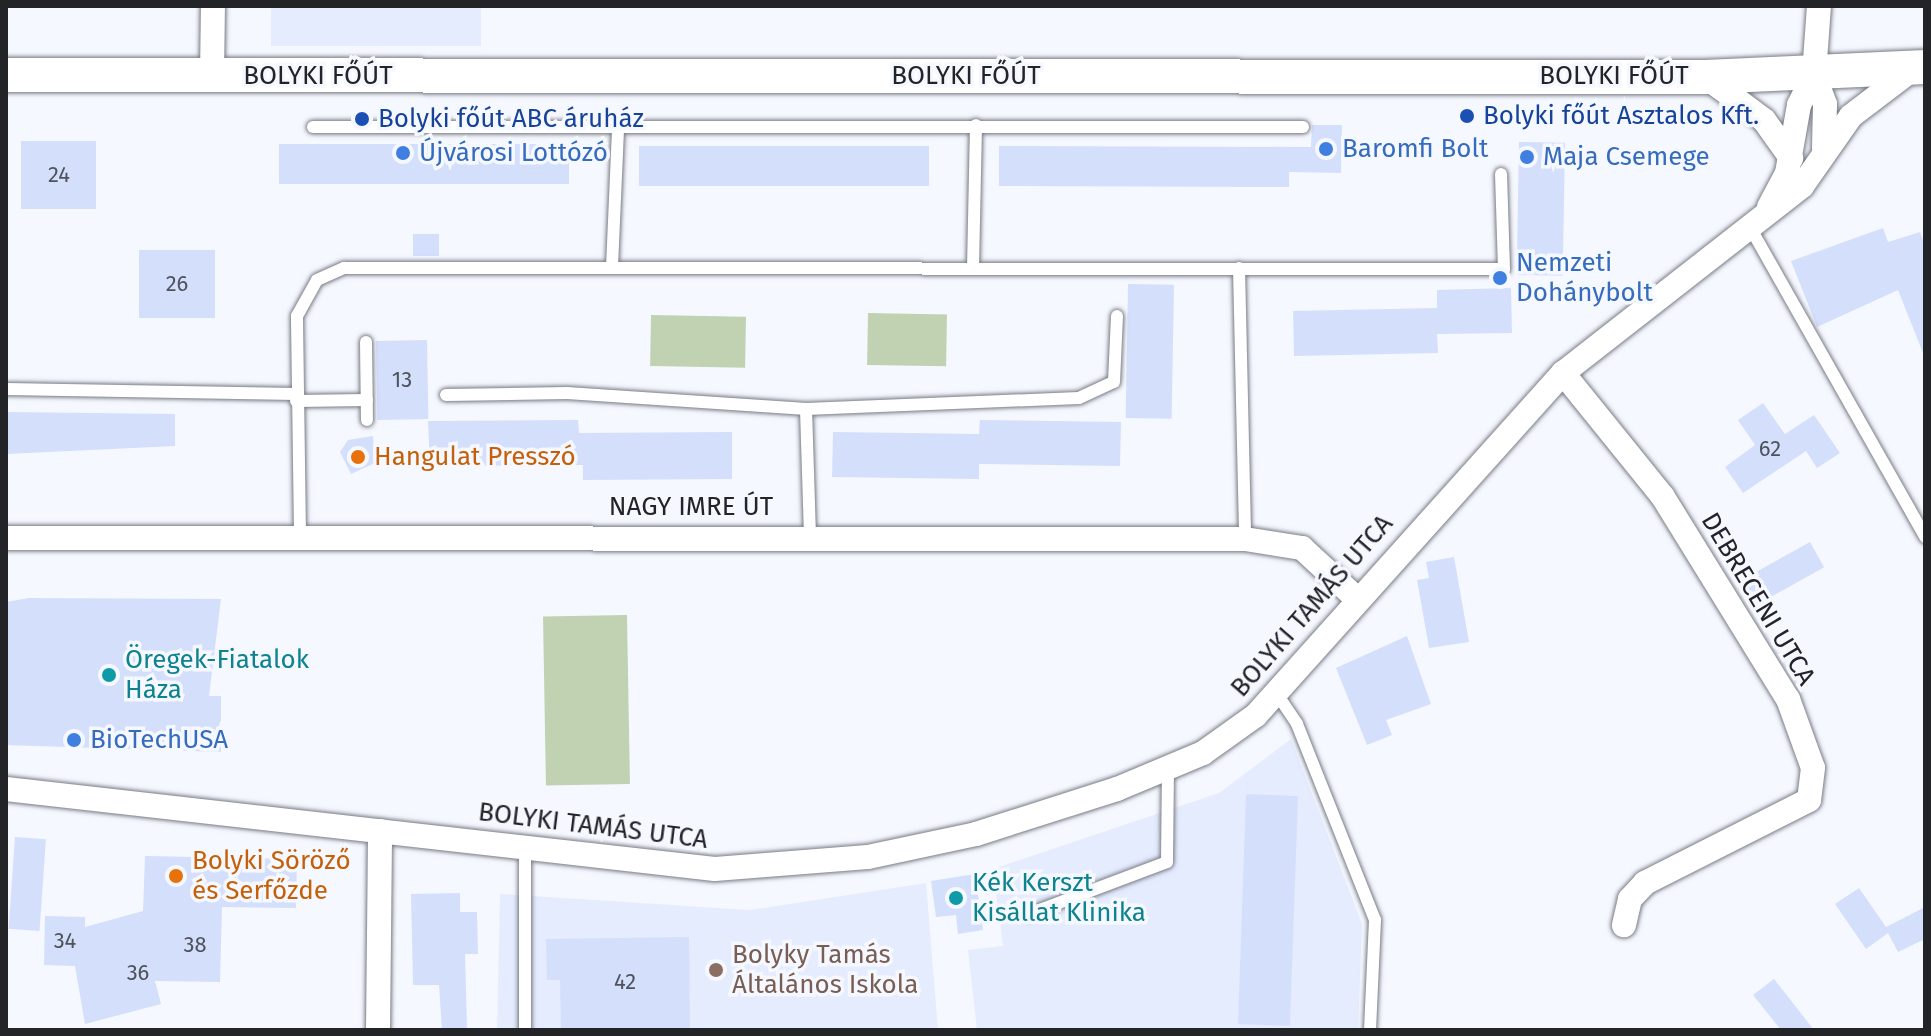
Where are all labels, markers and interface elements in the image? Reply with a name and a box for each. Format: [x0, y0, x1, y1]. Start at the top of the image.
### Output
street label: BOLYKI FŐÚT [243, 60, 393, 92]
street label: BOLYKI FŐÚT [891, 60, 1041, 92]
street label: BOLYKI FŐÚT [1539, 60, 1689, 92]
place label: Bolyki főút Asztalos Kft. [1483, 100, 1759, 132]
place label: Bolyki főút ABC áruház [378, 103, 644, 135]
marker: Bolyki főút Asztalos Kft. [1458, 107, 1476, 125]
marker: Bolyki főút ABC áruház [353, 110, 371, 128]
place label: Baromfi Bolt [1342, 133, 1489, 165]
place label: Újvárosi Lottózó [419, 137, 608, 169]
marker: Baromfi Bolt [1317, 140, 1335, 158]
place label: Maja Csemege [1543, 141, 1710, 173]
marker: Újvárosi Lottózó [394, 144, 412, 162]
marker: Maja Csemege [1518, 148, 1536, 166]
house number: 24 [48, 162, 70, 188]
place label: Nemzeti Dohánybolt [1516, 247, 1653, 308]
marker: Nemzeti Dohánybolt [1491, 269, 1509, 287]
house number: 26 [166, 271, 188, 297]
house number: 13 [392, 367, 412, 393]
house number: 62 [1759, 436, 1781, 462]
place label: Hangulat Presszó [374, 441, 576, 473]
marker: Hangulat Presszó [349, 448, 367, 466]
street label: NAGY IMRE ÚT [609, 491, 773, 523]
street label: DEBRECENI UTCA [1694, 507, 1822, 691]
street label: BOLYKI TAMÁS UTCA [1224, 509, 1400, 703]
place label: Öregek-Fiatalok Háza [125, 644, 309, 706]
marker: Öregek-Fiatalok Háza [100, 666, 118, 684]
place label: BioTechUSA [90, 724, 228, 756]
marker: BioTechUSA [65, 731, 83, 749]
street label: BOLYKI TAMÁS UTCA [476, 796, 710, 856]
place label: Bolyki Söröző és Serfőzde [192, 845, 351, 906]
marker: Bolyki Söröző és Serfőzde [167, 867, 185, 885]
place label: Kék Kerszt Kisállat Klinika [972, 867, 1146, 928]
marker: Kék Kerszt Kisállat Klinika [947, 889, 965, 907]
house number: 34 [54, 928, 76, 954]
house number: 38 [183, 932, 207, 958]
place label: Bolyky Tamás Általános Iskola [732, 939, 918, 1000]
house number: 36 [127, 960, 149, 986]
marker: Bolyky Tamás Általános Iskola [707, 961, 725, 979]
house number: 42 [614, 969, 636, 995]

